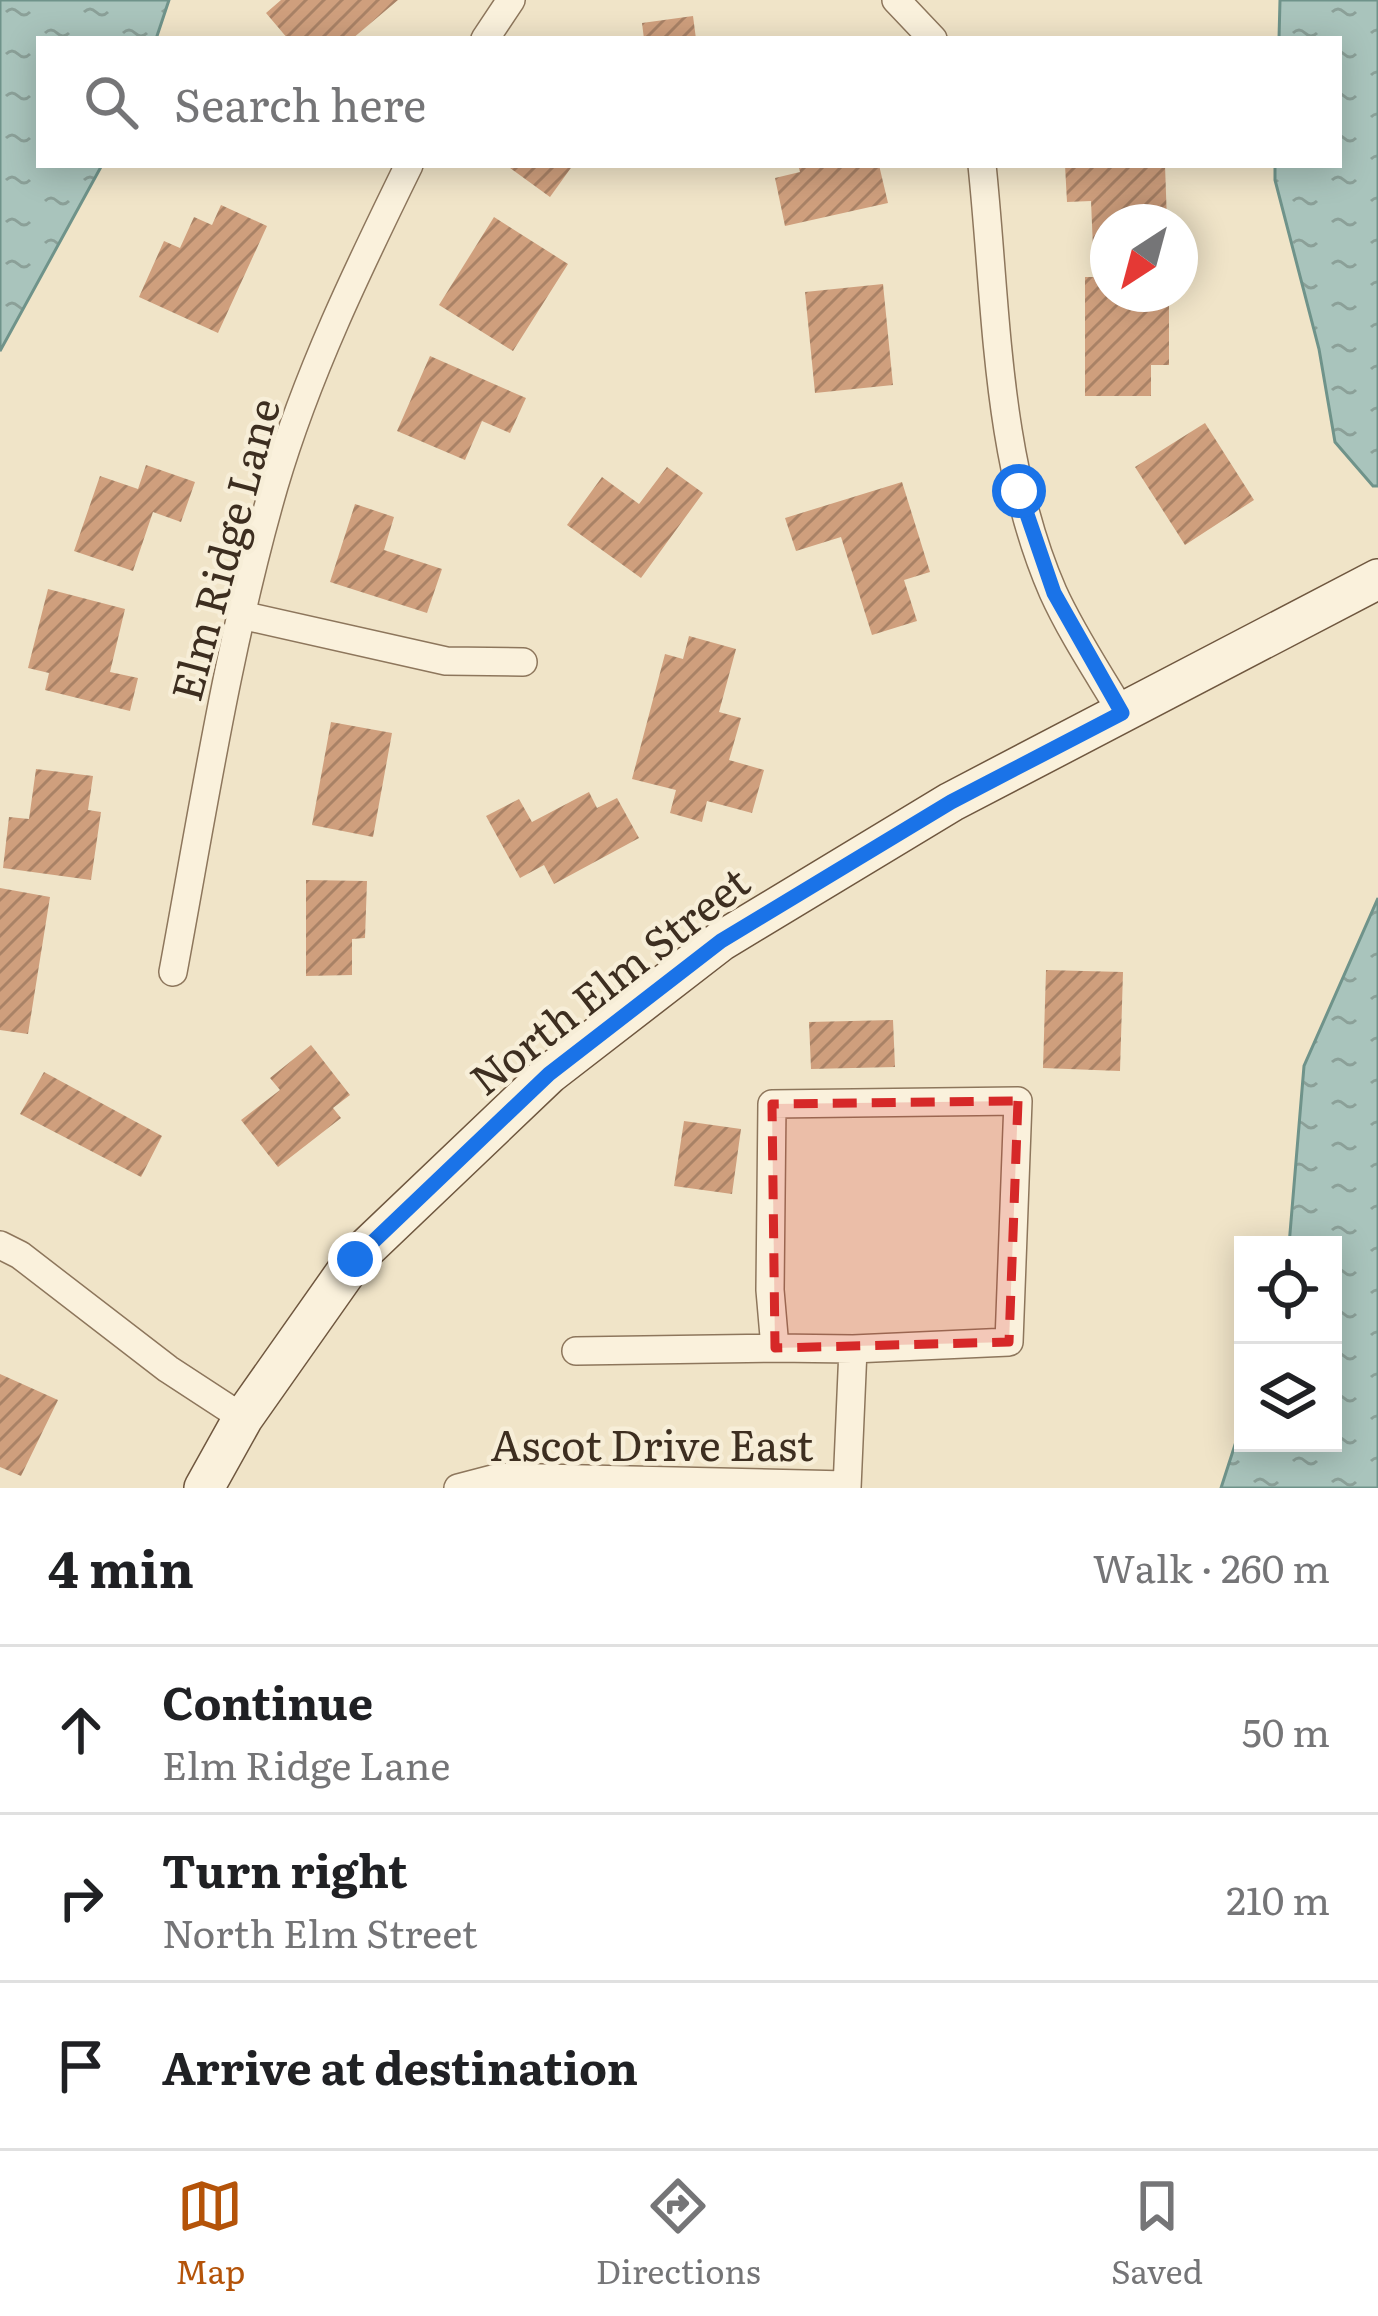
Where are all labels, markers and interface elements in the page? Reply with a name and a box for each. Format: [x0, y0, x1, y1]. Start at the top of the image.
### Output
search box [36, 36, 1342, 168]
icon: search [78, 69, 144, 135]
text: Search here [174, 69, 426, 136]
north arrow [1090, 204, 1198, 312]
street label: Elm Ridge Lane [153, 391, 293, 707]
route start [992, 464, 1046, 518]
street label: North Elm Street [455, 850, 761, 1108]
route end [328, 1232, 382, 1286]
map controls [1234, 1236, 1342, 1452]
button: locate [1234, 1236, 1342, 1344]
button: layers [1234, 1344, 1342, 1452]
street label: Ascot Drive East [490, 1412, 814, 1474]
text: 4 min [48, 1528, 194, 1604]
text: Walk · 260 m [1093, 1537, 1330, 1595]
text: Continue [162, 1667, 373, 1734]
icon: ahead [48, 1697, 114, 1763]
text: 50 m [1242, 1701, 1330, 1759]
text: Elm Ridge Lane [162, 1734, 451, 1792]
text: Turn right [162, 1835, 408, 1902]
icon: right [48, 1865, 114, 1931]
text: 210 m [1226, 1869, 1330, 1927]
text: North Elm Street [162, 1902, 478, 1960]
text: Arrive at destination [162, 2032, 638, 2099]
icon: arrive [48, 2033, 114, 2099]
tab: Map [175, 2173, 245, 2294]
tab: Directions [596, 2173, 761, 2294]
tab: Saved [1111, 2173, 1203, 2294]

